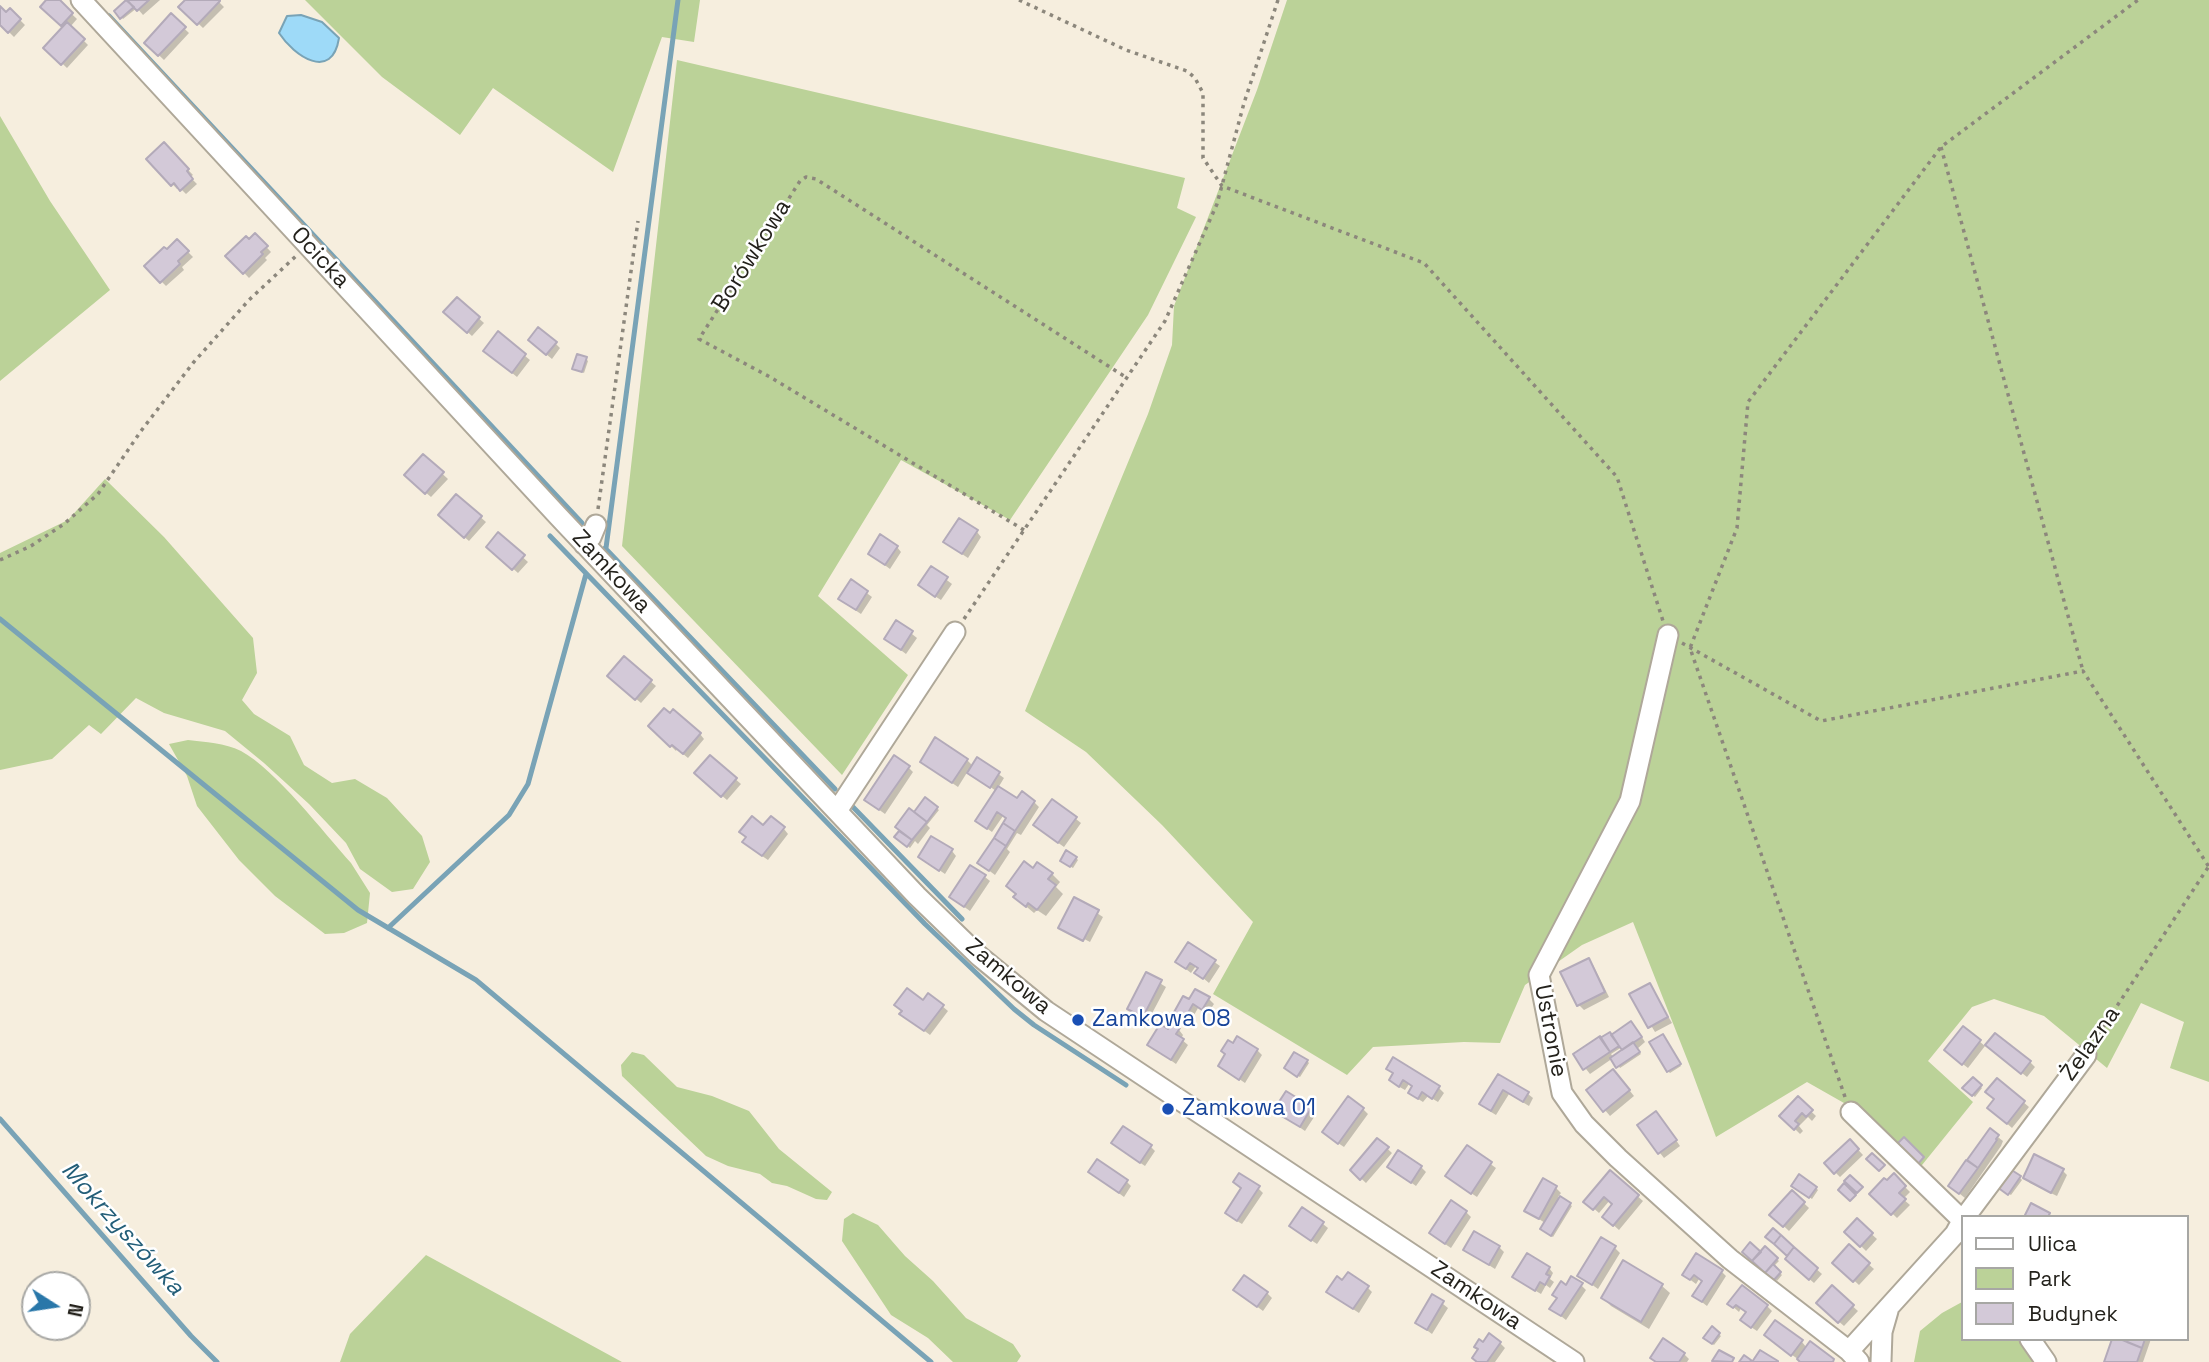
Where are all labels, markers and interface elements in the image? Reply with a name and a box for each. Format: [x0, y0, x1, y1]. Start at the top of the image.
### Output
street label: Borówkowa [707, 195, 797, 317]
street label: Ocicka [285, 222, 355, 294]
street label: Zamkowa [566, 525, 656, 619]
street label: Zamkowa [959, 933, 1057, 1021]
street label: Ustronie [1528, 982, 1572, 1080]
street label: Żelazna [2055, 1001, 2127, 1087]
place label: Zamkowa 08 [1092, 1006, 1230, 1034]
marker: Zamkowa 08 [1070, 1012, 1086, 1028]
place label: Zamkowa 01 [1182, 1095, 1316, 1123]
marker: Zamkowa 01 [1160, 1101, 1176, 1117]
water label: Mokrzyszówka [55, 1156, 189, 1302]
legend [1960, 1215, 2188, 1341]
text: Ulica [2028, 1230, 2077, 1257]
street label: Zamkowa [1425, 1256, 1527, 1336]
text: Park [2028, 1265, 2072, 1292]
north arrow [21, 1271, 91, 1341]
text: Budynek [2028, 1300, 2118, 1327]
text: N [62, 1301, 89, 1319]

